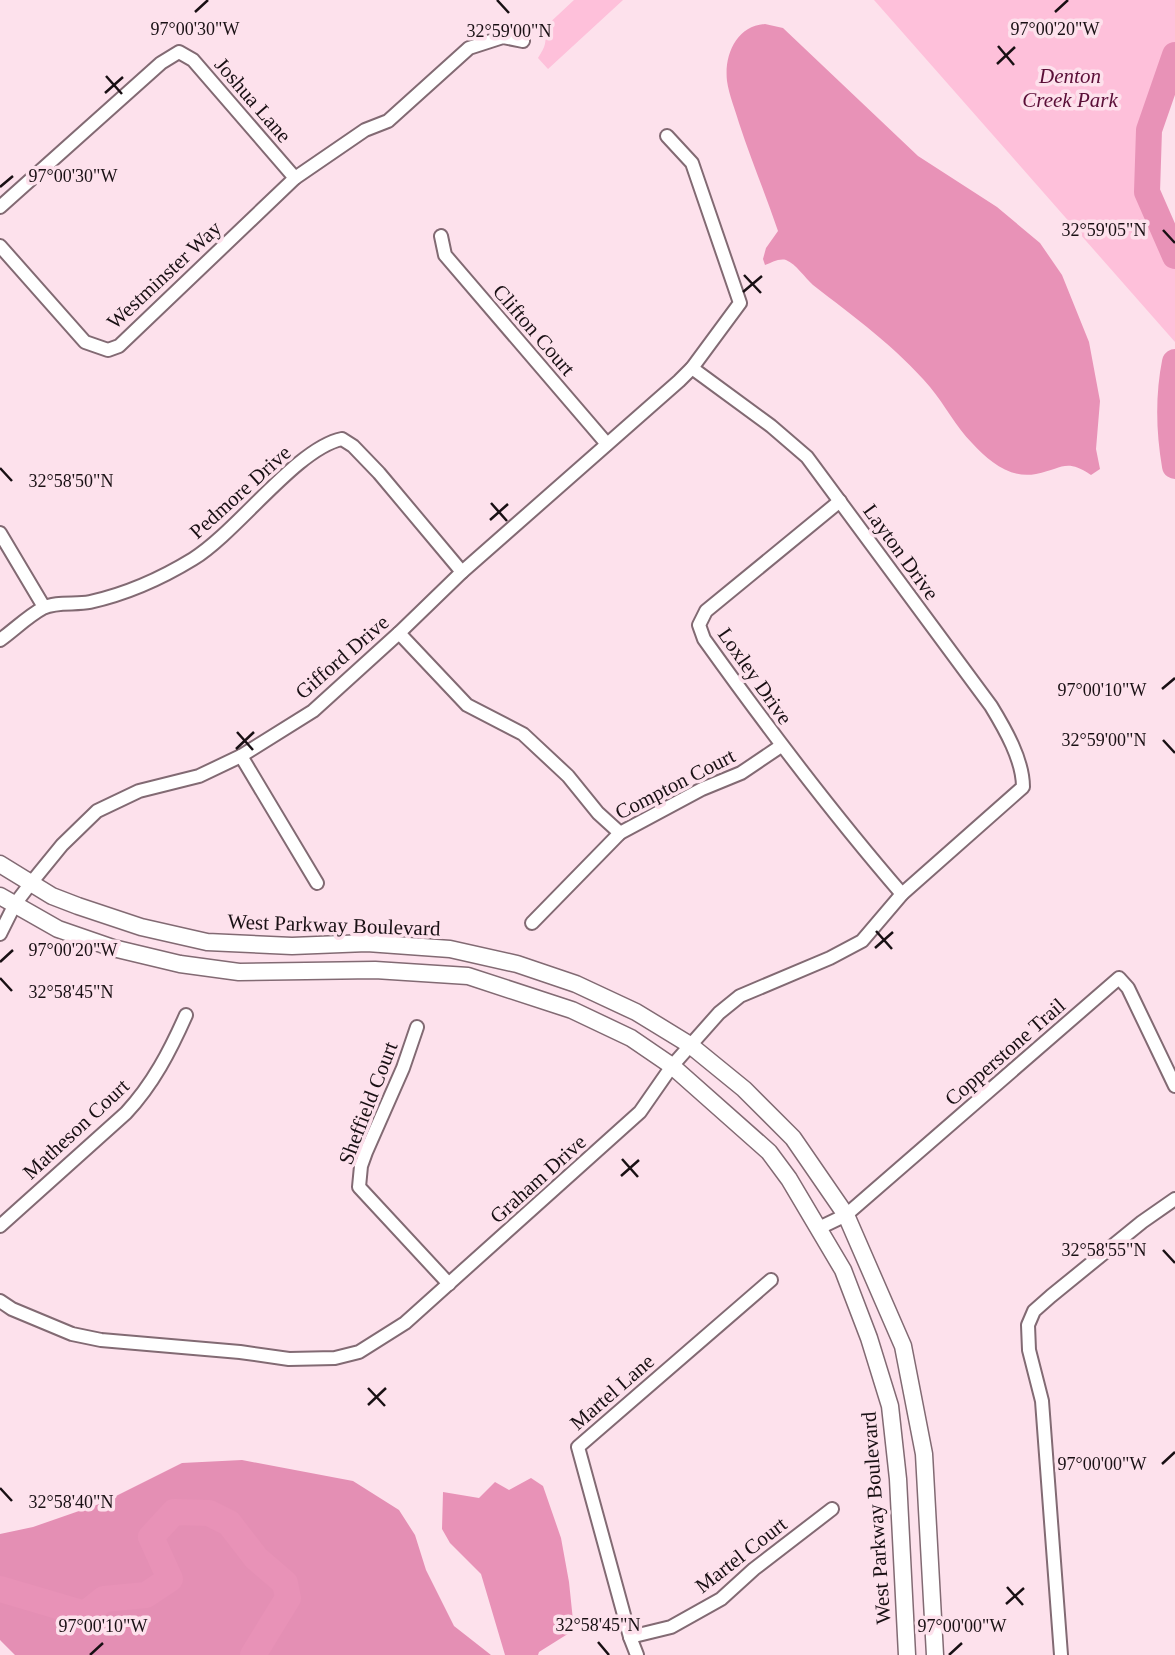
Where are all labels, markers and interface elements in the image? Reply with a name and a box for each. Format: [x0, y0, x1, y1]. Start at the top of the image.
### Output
text: 97°00'30"W [151, 19, 239, 39]
text: 97°00'20"W [1011, 19, 1099, 39]
text: 32°59'00"N [467, 21, 551, 41]
street label: Joshua Lane [210, 53, 296, 147]
park label: Denton Creek Park [1022, 64, 1118, 112]
text: 97°00'30"W [29, 166, 117, 186]
street label: Westminster Way [102, 216, 226, 334]
text: 32°59'05"N [1062, 220, 1146, 240]
street label: Clifton Court [488, 280, 580, 380]
street label: Pedmore Drive [185, 440, 295, 544]
text: 32°58'50"N [29, 471, 113, 491]
street label: Layton Drive [858, 499, 944, 605]
street label: Gifford Drive [290, 610, 394, 704]
street label: Loxley Drive [713, 623, 797, 729]
text: 97°00'10"W [1058, 680, 1146, 700]
text: 32°59'00"N [1062, 730, 1146, 750]
street label: Compton Court [611, 743, 739, 824]
street label: West Parkway Boulevard [227, 909, 441, 941]
text: 97°00'20"W [29, 940, 117, 960]
text: 32°58'45"N [29, 982, 113, 1002]
street label: Copperstone Trail [940, 993, 1070, 1111]
street label: Sheffield Court [334, 1038, 402, 1168]
street label: Matheson Court [18, 1074, 134, 1184]
street label: Graham Drive [485, 1130, 591, 1228]
text: 32°58'55"N [1062, 1240, 1146, 1260]
street label: Martel Lane [565, 1349, 659, 1435]
street label: West Parkway Boulevard [857, 1410, 895, 1625]
text: 97°00'00"W [1058, 1454, 1146, 1474]
text: 32°58'40"N [29, 1492, 113, 1512]
street label: Martel Court [691, 1512, 791, 1598]
text: 32°58'45"N [556, 1615, 640, 1635]
text: 97°00'10"W [59, 1616, 147, 1636]
text: 97°00'00"W [918, 1616, 1006, 1636]

